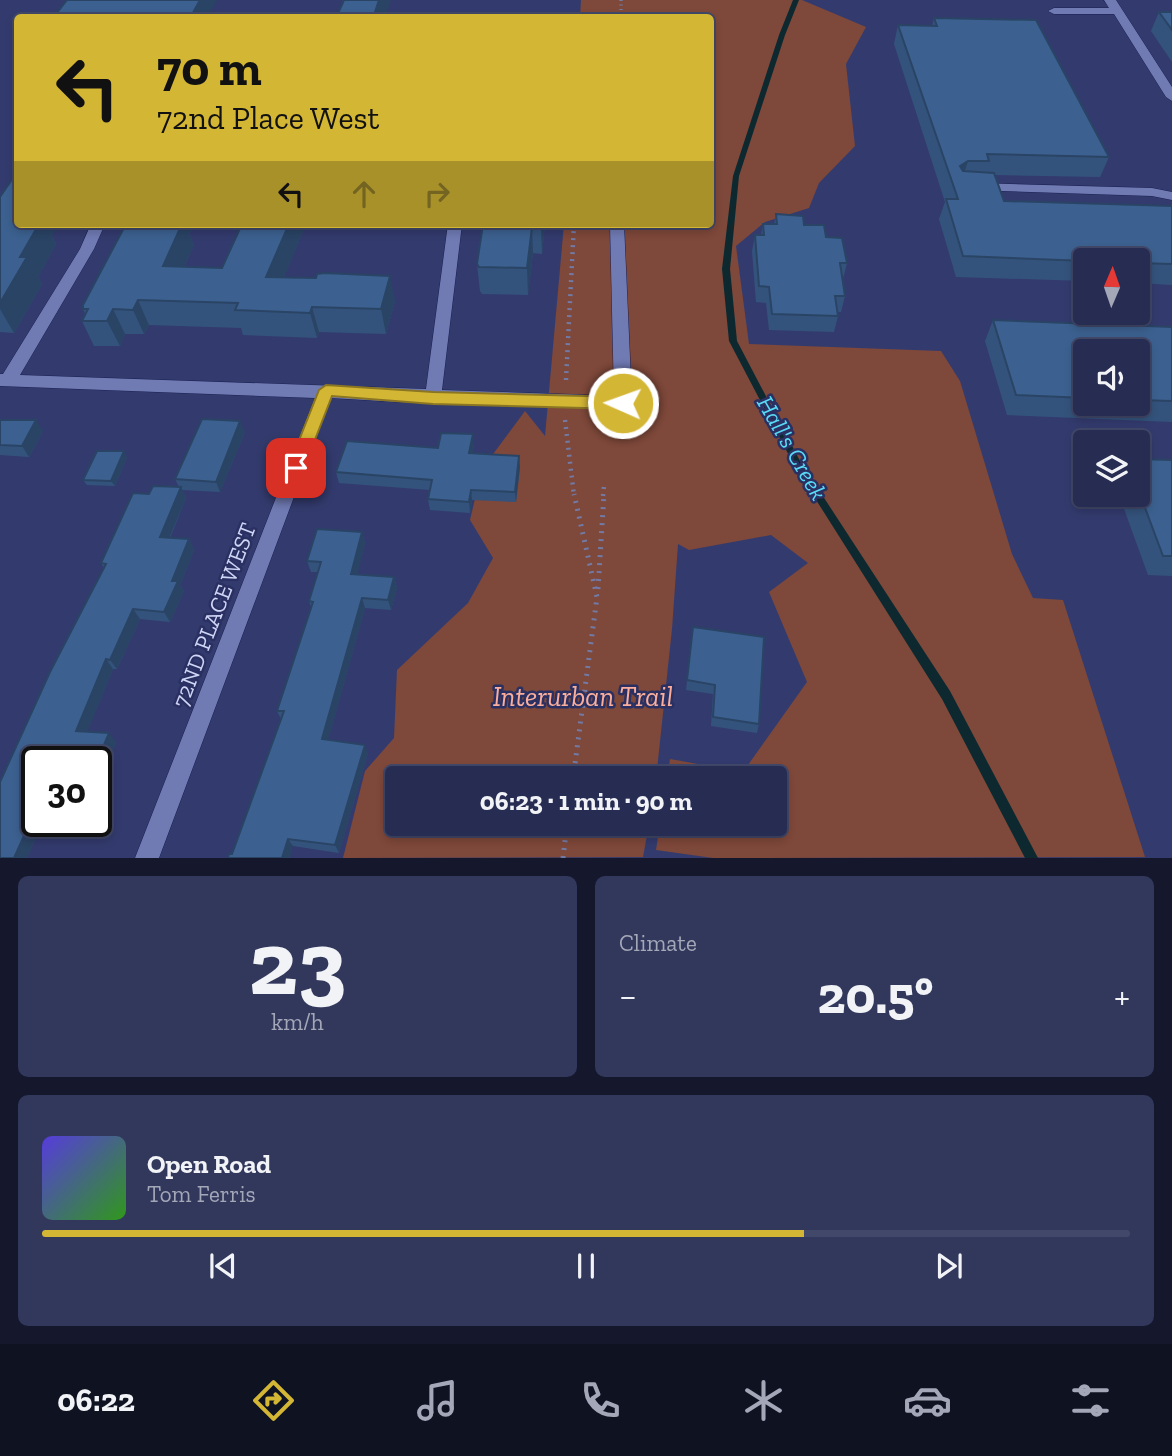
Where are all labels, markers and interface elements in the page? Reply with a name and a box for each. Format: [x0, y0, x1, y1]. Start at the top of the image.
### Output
text: 70 m [157, 39, 262, 98]
icon: left [42, 42, 133, 133]
text: 72nd Place West [157, 99, 379, 137]
icon: left [272, 175, 310, 213]
icon: ahead [345, 175, 383, 213]
icon: right [418, 175, 456, 213]
north arrow [1073, 248, 1150, 326]
map controls [1073, 248, 1150, 507]
button: sound [1073, 339, 1150, 416]
position arrow [586, 366, 660, 440]
water label: Hall's Creek [751, 391, 834, 505]
button: layers [1073, 430, 1150, 507]
pin [266, 438, 326, 498]
icon: arrive [277, 449, 315, 487]
street label: 72ND PLACE WEST [166, 519, 262, 711]
park label: Interurban Trail [493, 680, 673, 713]
speed limit sign: 30 [21, 746, 112, 837]
text: 06:23 · 1 min · 90 m [480, 785, 692, 817]
text: 23 [249, 908, 346, 1017]
text: Climate [619, 929, 697, 957]
text: 20.5° [818, 964, 933, 1026]
text: − [619, 973, 637, 1019]
text: + [1114, 973, 1130, 1019]
text: km/h [271, 1008, 324, 1036]
text: Open Road [147, 1148, 271, 1180]
text: Tom Ferris [147, 1180, 256, 1208]
icon: previous [204, 1247, 242, 1285]
icon: pause [567, 1247, 605, 1285]
icon: next [930, 1247, 968, 1285]
icon: directions [249, 1376, 298, 1425]
icon: music [413, 1376, 462, 1425]
icon: phone [576, 1376, 625, 1425]
icon: climate [739, 1376, 788, 1425]
icon: car [903, 1376, 952, 1425]
icon: filters [1066, 1376, 1115, 1425]
text: 06:22 [57, 1381, 135, 1419]

